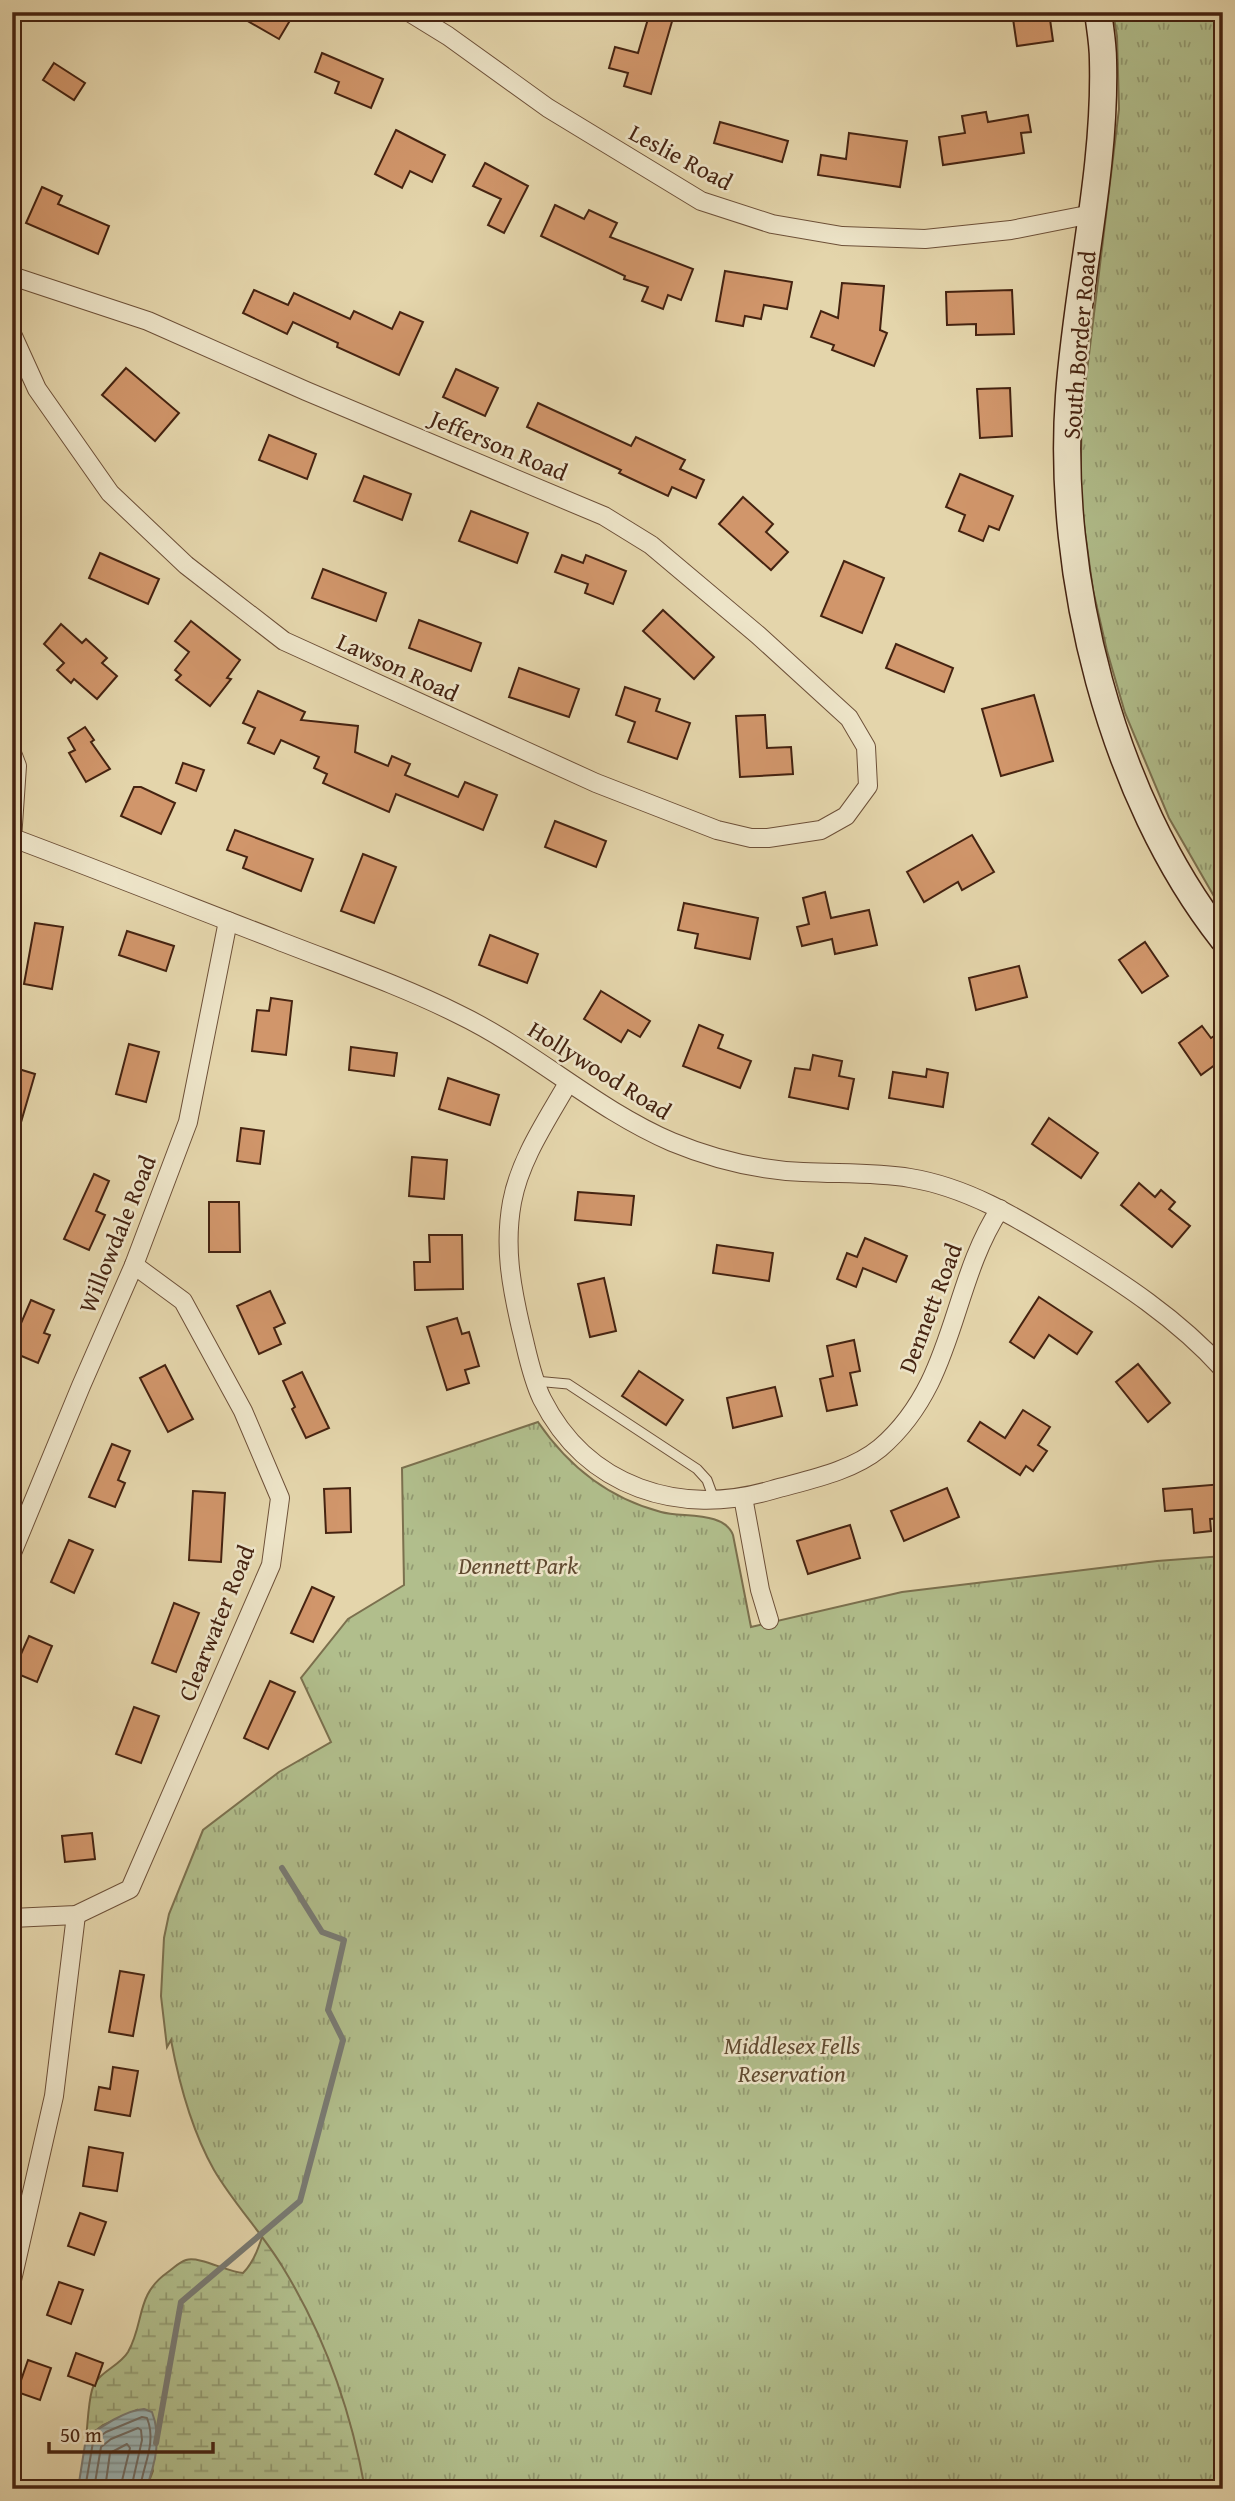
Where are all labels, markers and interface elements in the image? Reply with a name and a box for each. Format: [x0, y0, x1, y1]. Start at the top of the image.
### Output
street label: Leslie Road [623, 115, 739, 199]
street label: South Border Road [1053, 249, 1105, 441]
street label: Jefferson Road [422, 399, 573, 490]
street label: Lawson Road [331, 624, 465, 711]
street label: Hollywood Road [522, 1012, 679, 1128]
street label: Willowdale Road [69, 1150, 165, 1318]
street label: Dennett Road [889, 1238, 971, 1378]
street label: Clearwater Road [169, 1540, 263, 1706]
park label: Dennett Park [457, 1548, 578, 1583]
park label: Middlesex Fells Reservation [724, 2028, 861, 2091]
scale bar [49, 2410, 214, 2454]
text: 50 m [60, 2419, 102, 2450]

